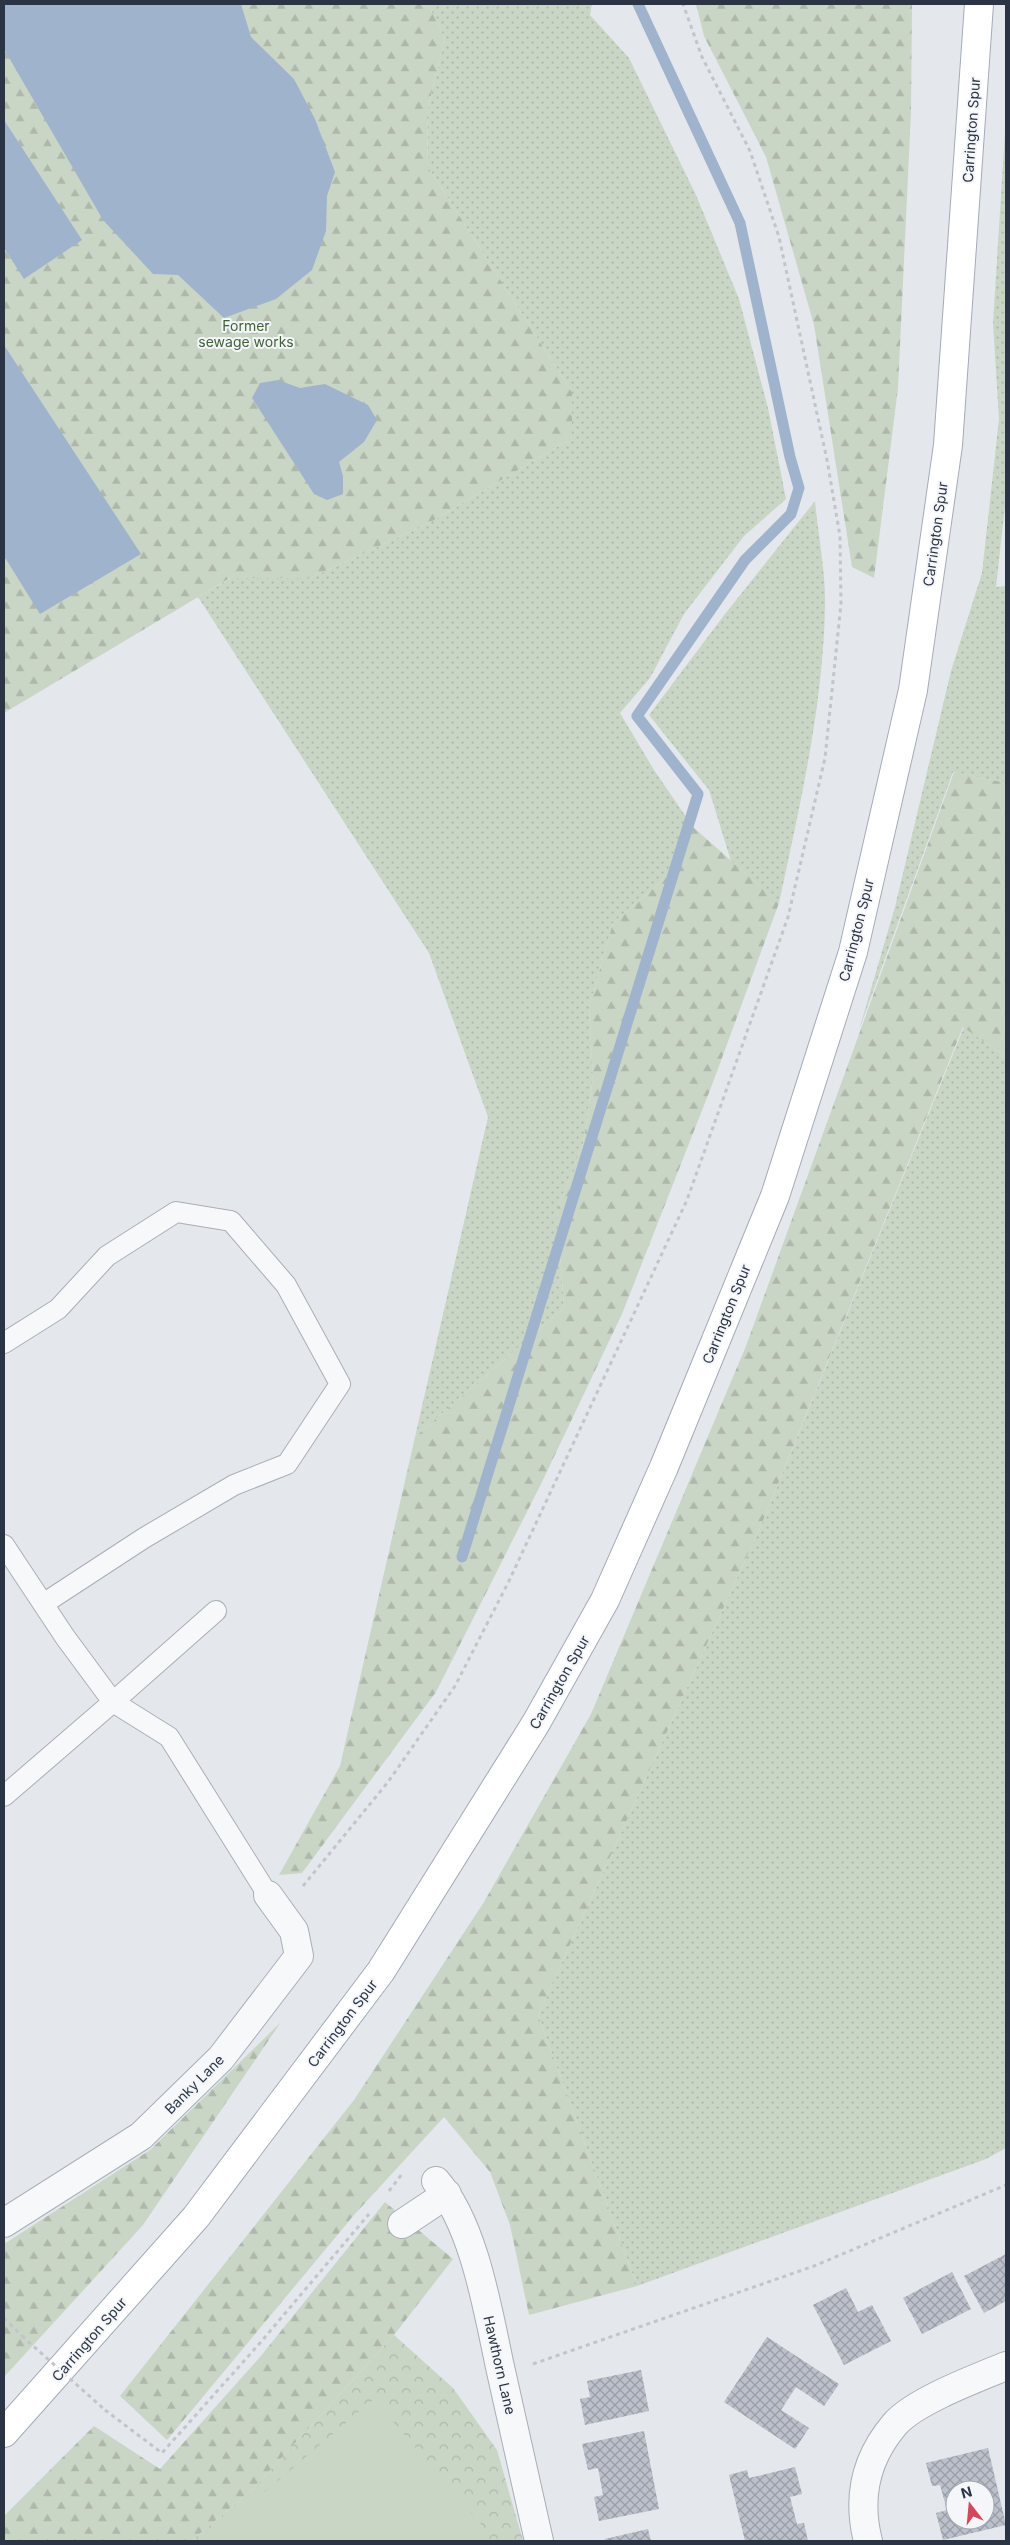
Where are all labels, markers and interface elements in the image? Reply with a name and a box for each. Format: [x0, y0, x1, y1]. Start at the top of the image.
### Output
street label: Carrington Spur [959, 77, 983, 183]
park label: Former sewage works [198, 317, 294, 350]
street label: Carrington Spur [919, 481, 951, 587]
street label: Carrington Spur [835, 877, 877, 983]
street label: Carrington Spur [698, 1262, 754, 1366]
street label: Carrington Spur [525, 1632, 593, 1732]
street label: Carrington Spur [303, 1976, 381, 2070]
street label: Banky Lane [161, 2051, 227, 2117]
street label: Carrington Spur [48, 2294, 130, 2384]
street label: Hawthorn Lane [480, 2314, 520, 2416]
north arrow [945, 2480, 995, 2530]
text: N [959, 2482, 974, 2502]

